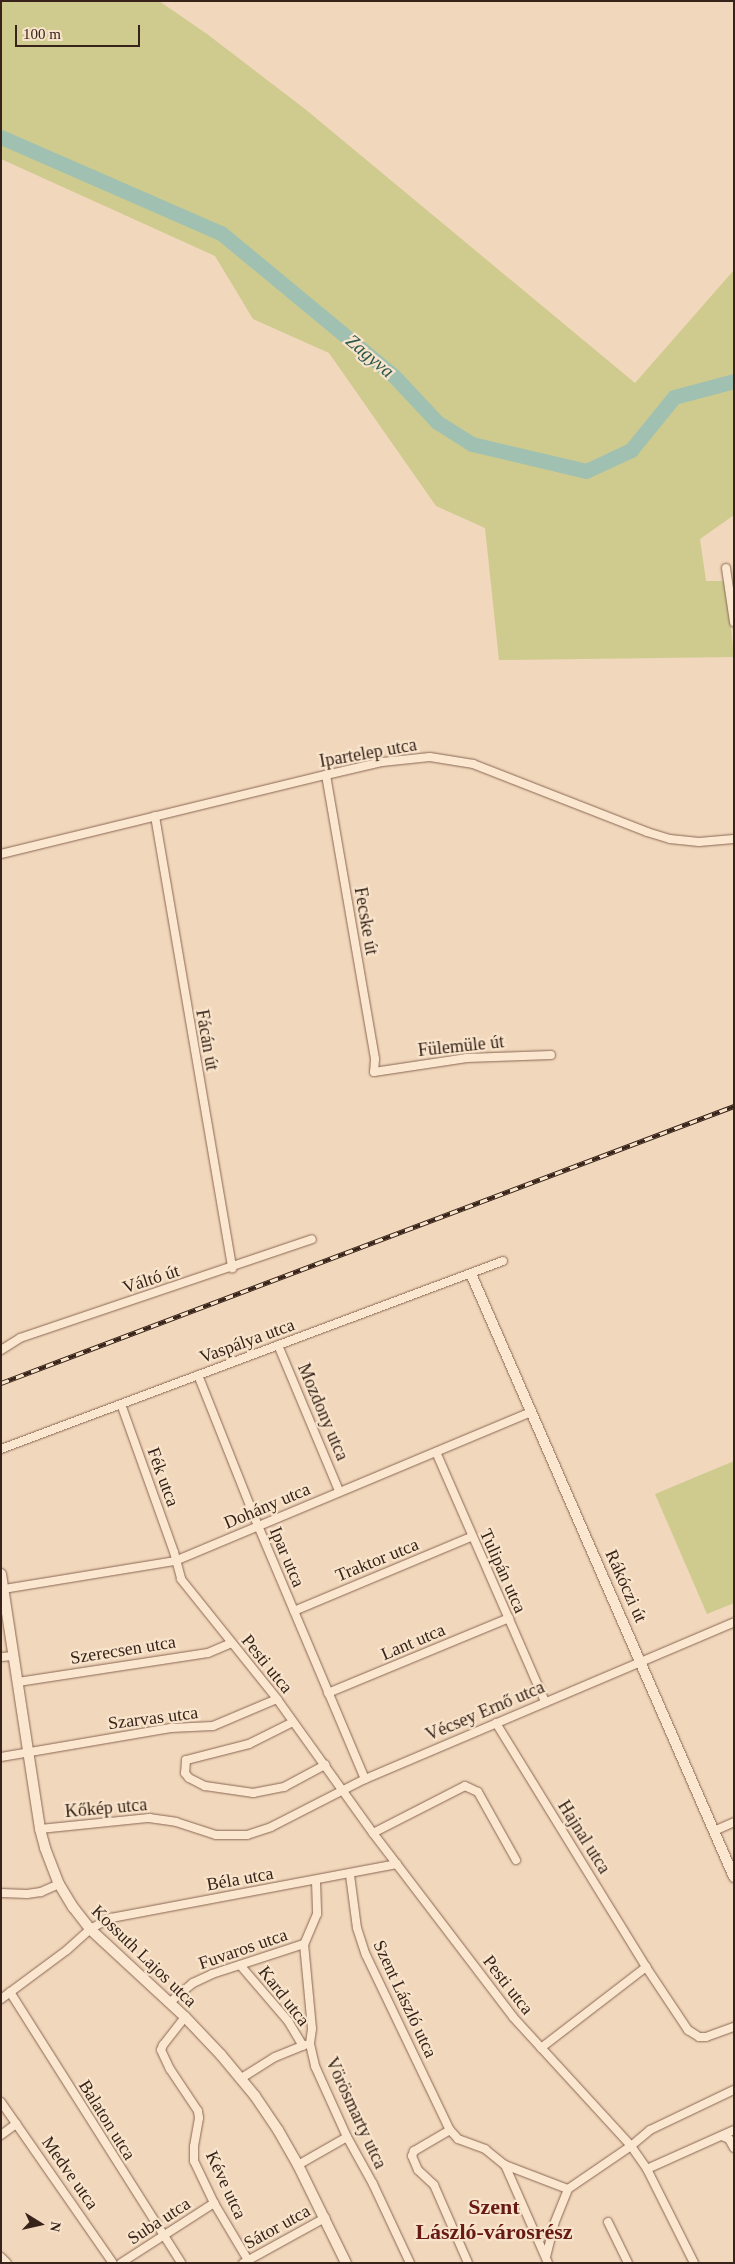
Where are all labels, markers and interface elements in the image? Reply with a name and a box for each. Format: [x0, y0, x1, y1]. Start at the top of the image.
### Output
scale bar [18, 15, 142, 47]
text: 100 m [23, 26, 61, 42]
water label: Zagyva [341, 329, 399, 383]
street label: Ipartelep utca [318, 734, 418, 772]
street label: Fecske út [349, 885, 383, 957]
street label: Fácán út [191, 1008, 223, 1072]
street label: Fülemüle út [417, 1031, 505, 1061]
street label: Váltó út [120, 1260, 182, 1298]
street label: Vaspálya utca [197, 1314, 297, 1368]
street label: Mozdony utca [293, 1360, 353, 1464]
street label: Fék utca [142, 1444, 184, 1510]
street label: Dohány utca [221, 1478, 313, 1534]
street label: Ipar utca [265, 1524, 309, 1590]
street label: Tulipán utca [475, 1526, 531, 1616]
street label: Traktor utca [332, 1534, 422, 1586]
street label: Rákóczi út [600, 1546, 652, 1626]
street label: Lant utca [378, 1619, 448, 1665]
street label: Pesti utca [237, 1630, 297, 1698]
street label: Szerecsen utca [69, 1631, 177, 1669]
street label: Vécsey Ernő utca [422, 1676, 548, 1746]
street label: Szarvas utca [107, 1702, 199, 1734]
street label: Kőkép utca [64, 1794, 148, 1822]
street label: Hajnal utca [553, 1796, 615, 1878]
street label: Béla utca [205, 1863, 275, 1895]
street label: Kossuth Lajos utca [87, 1900, 201, 2012]
street label: Fuvaros utca [196, 1924, 290, 1974]
street label: Szent László utca [368, 1937, 442, 2061]
street label: Pesti utca [478, 1951, 538, 2019]
street label: Kard utca [254, 1962, 314, 2030]
street label: Vörösmarty utca [321, 2054, 391, 2172]
street label: Balaton utca [74, 2076, 140, 2164]
street label: Medve utca [37, 2132, 103, 2214]
street label: Kéve utca [201, 2148, 251, 2222]
street label: Suba utca [124, 2193, 194, 2249]
district label: Szent László-városrész [415, 2193, 573, 2244]
north arrow [15, 2199, 65, 2249]
street label: Sátor utca [240, 2200, 314, 2254]
text: N [47, 2220, 64, 2233]

